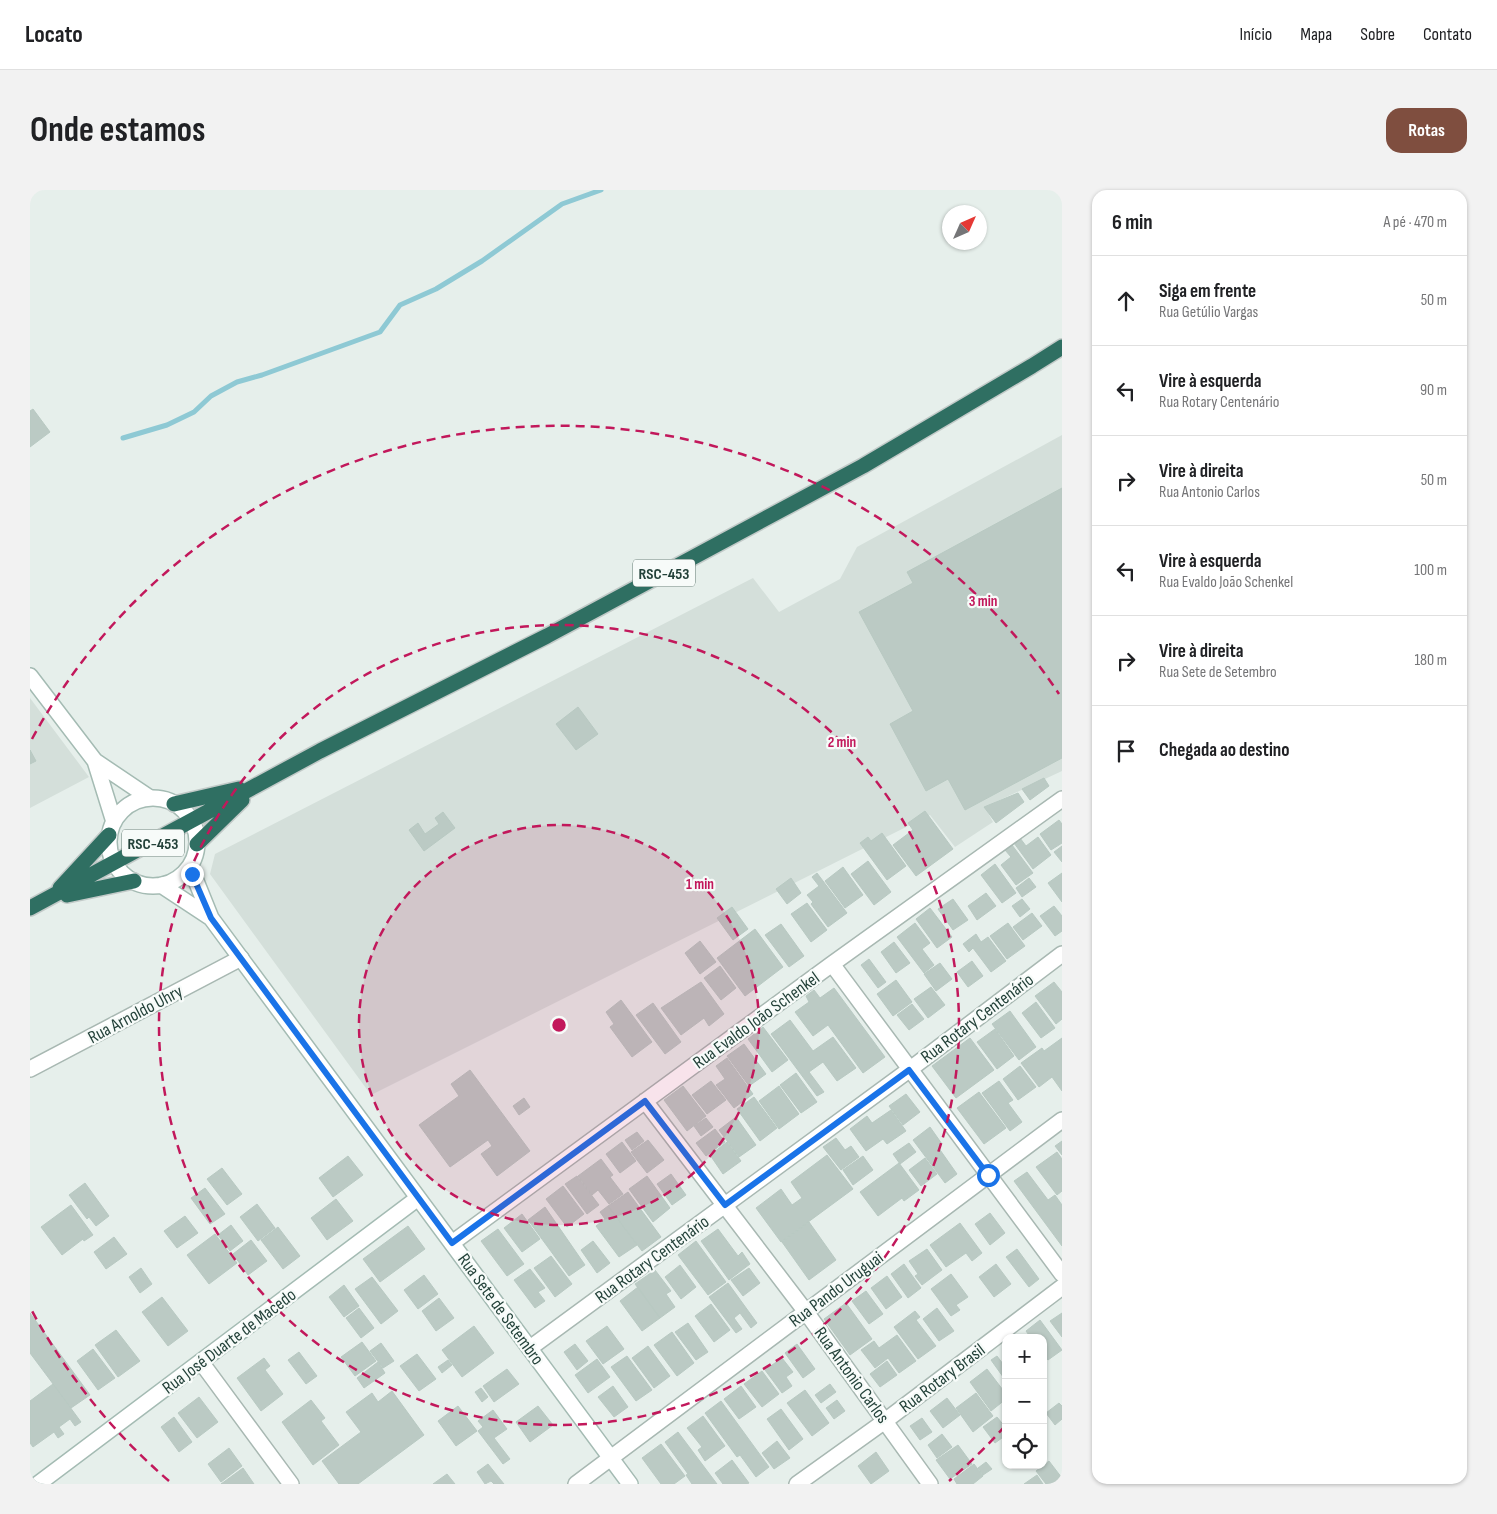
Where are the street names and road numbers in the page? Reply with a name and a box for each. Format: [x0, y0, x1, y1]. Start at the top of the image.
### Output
road number: RSC-453 [633, 559, 695, 586]
road number: RSC-453 [122, 830, 184, 856]
street label: Rua Evaldo João Schenkel [689, 968, 824, 1073]
street label: Rua Rotary Centenário [917, 969, 1038, 1068]
street label: Rua Arnoldo Uhry [84, 981, 186, 1048]
street label: Rua Rotary Centenário [591, 1211, 713, 1308]
street label: Rua Pando Uruguai [785, 1247, 887, 1332]
street label: Rua Sete de Setembro [453, 1250, 548, 1369]
street label: Rua José Duarte de Macedo [158, 1284, 300, 1399]
street label: Rua Antonio Carlos [810, 1323, 893, 1427]
street label: Rua Rotary Brasil [895, 1339, 989, 1417]

